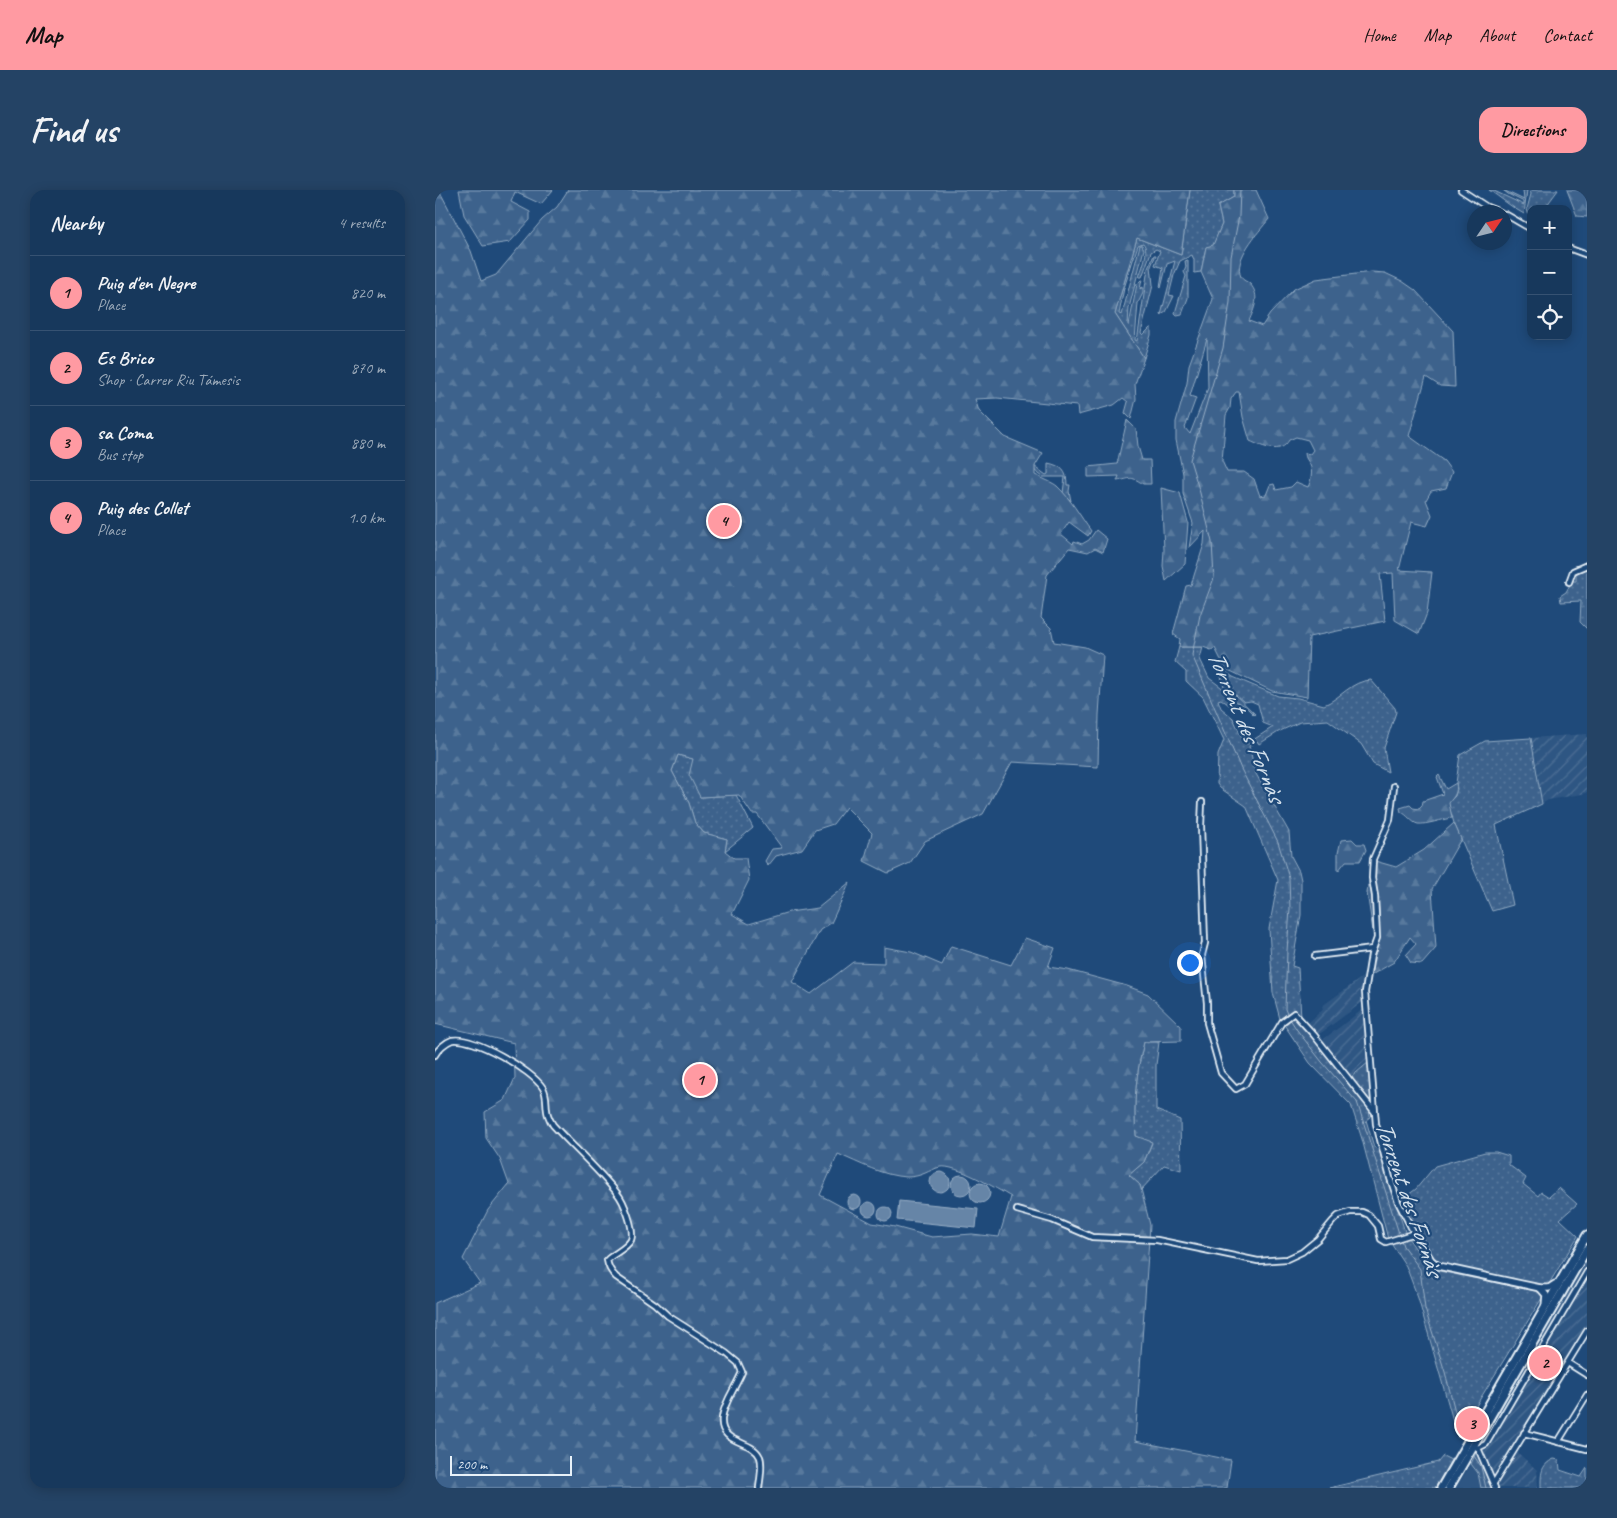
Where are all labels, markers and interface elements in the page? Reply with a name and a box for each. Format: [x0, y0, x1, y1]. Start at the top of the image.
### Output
text: Map [25, 20, 62, 50]
text: Home [1363, 24, 1396, 46]
text: Map [1424, 24, 1451, 46]
text: About [1479, 24, 1515, 46]
text: Contact [1543, 24, 1592, 46]
button: Directions [1479, 107, 1587, 153]
text: Find us [30, 108, 117, 153]
north arrow [1467, 205, 1512, 250]
map controls [1527, 205, 1572, 340]
button: + [1527, 205, 1572, 250]
text: Nearby [50, 210, 103, 236]
text: 4 results [338, 213, 385, 233]
button: − [1527, 250, 1572, 295]
text: Puig d'en Negre [97, 271, 195, 295]
text: 1 [62, 283, 70, 303]
text: 820 m [351, 283, 385, 303]
text: Place [97, 295, 125, 315]
button: locate [1527, 295, 1572, 340]
text: Es Brico [97, 346, 153, 370]
text: 2 [62, 358, 70, 378]
text: 870 m [351, 358, 385, 378]
text: Shop · Carrer Riu Támesis [97, 370, 240, 390]
text: sa Coma [97, 421, 152, 445]
text: 3 [62, 433, 70, 453]
text: 880 m [351, 433, 385, 453]
text: Bus stop [97, 445, 143, 465]
text: Puig des Collet [97, 496, 188, 520]
pin: 4 [708, 502, 740, 540]
text: 4 [62, 508, 70, 528]
text: 1.0 km [348, 508, 385, 528]
text: Place [97, 520, 125, 540]
water label: Torrent des Fornàs [1200, 645, 1294, 811]
your location [1177, 950, 1203, 976]
pin: 1 [684, 1061, 716, 1099]
water label: Torrent des Fornàs [1368, 1116, 1452, 1284]
pin: 2 [1529, 1344, 1561, 1382]
pin: 3 [1456, 1405, 1488, 1443]
scale bar [450, 1453, 573, 1476]
text: 200 m [457, 1456, 487, 1473]

